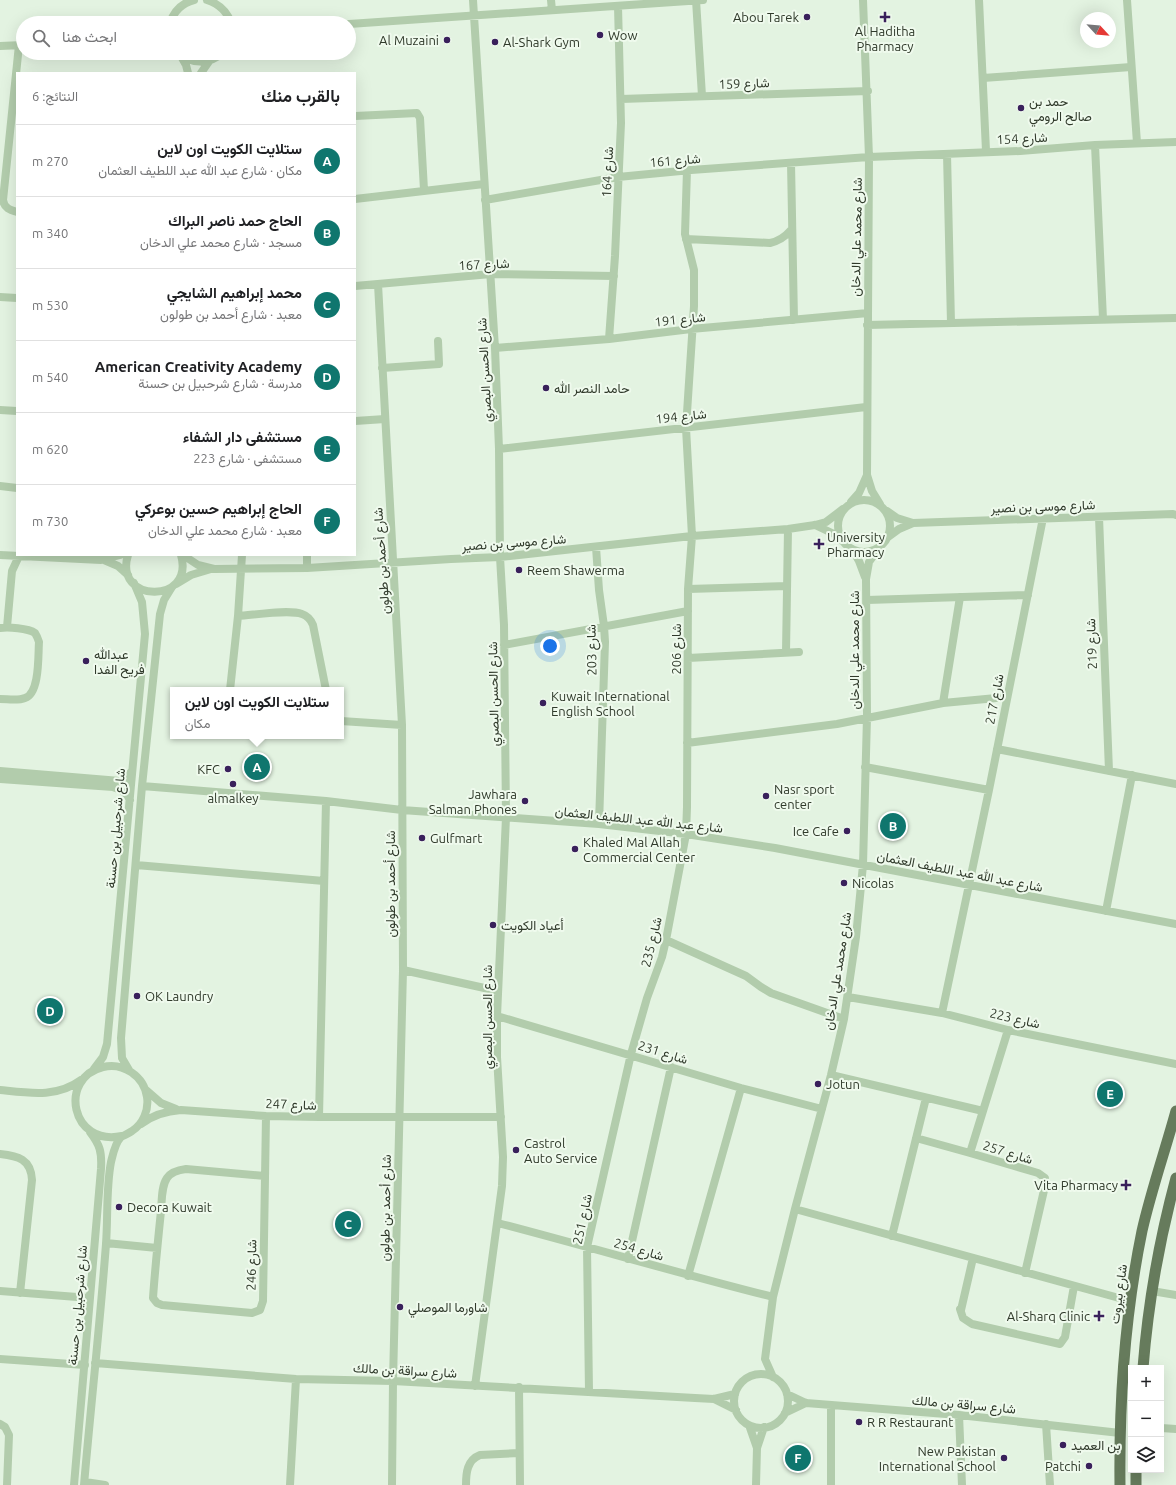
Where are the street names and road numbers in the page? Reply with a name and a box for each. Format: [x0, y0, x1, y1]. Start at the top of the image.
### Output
street label: شارع 159 [718, 75, 770, 94]
street label: شارع 154 [996, 130, 1048, 149]
street label: شارع 164 [599, 146, 618, 198]
street label: شارع 161 [649, 151, 701, 172]
street label: شارع محمد علي الدخان [848, 177, 868, 297]
street label: شارع 167 [458, 256, 510, 275]
street label: شارع 191 [654, 309, 706, 332]
street label: شارع الحسن البصري [474, 317, 498, 423]
street label: شارع 194 [655, 406, 707, 429]
street label: شارع موسى بن نصير [989, 497, 1096, 518]
street label: شارع أحمد بن طولون [370, 507, 395, 615]
street label: شارع موسى بن نصير [460, 531, 567, 556]
street label: شارع محمد علي الدخان [847, 590, 865, 710]
street label: شارع 219 [1083, 618, 1102, 670]
street label: شارع 206 [669, 623, 686, 675]
street label: شارع 203 [584, 624, 601, 676]
street label: شارع الحسن البصري [485, 641, 505, 746]
street label: شارع 217 [982, 673, 1009, 726]
street label: شارع شرحبيل بن حسنة [103, 767, 130, 889]
street label: شارع عبد الله عبد اللطيف العثمان [554, 803, 724, 838]
street label: شارع أحمد بن طولون [383, 831, 400, 937]
street label: شارع عبد الله عبد اللطيف العثمان [875, 848, 1044, 897]
street label: شارع محمد علي الدخان [821, 911, 857, 1032]
street label: شارع 235 [638, 916, 667, 969]
street label: شارع الحسن البصري [480, 965, 498, 1069]
street label: شارع 223 [988, 1005, 1041, 1033]
street label: شارع 231 [636, 1038, 689, 1069]
street label: شارع 247 [265, 1096, 317, 1115]
street label: شارع 257 [981, 1138, 1034, 1169]
street label: شارع أحمد بن طولون [377, 1154, 396, 1262]
street label: شارع 251 [570, 1193, 597, 1246]
street label: شارع 254 [612, 1235, 666, 1266]
street label: شارع 246 [244, 1239, 261, 1291]
street label: شارع شرحبيل بن حسنة [65, 1244, 92, 1366]
street label: شارع بيروت [1107, 1263, 1132, 1325]
street label: شارع سراقة بن مالك [352, 1360, 457, 1383]
street label: شارع سراقة بن مالك [911, 1392, 1017, 1419]

